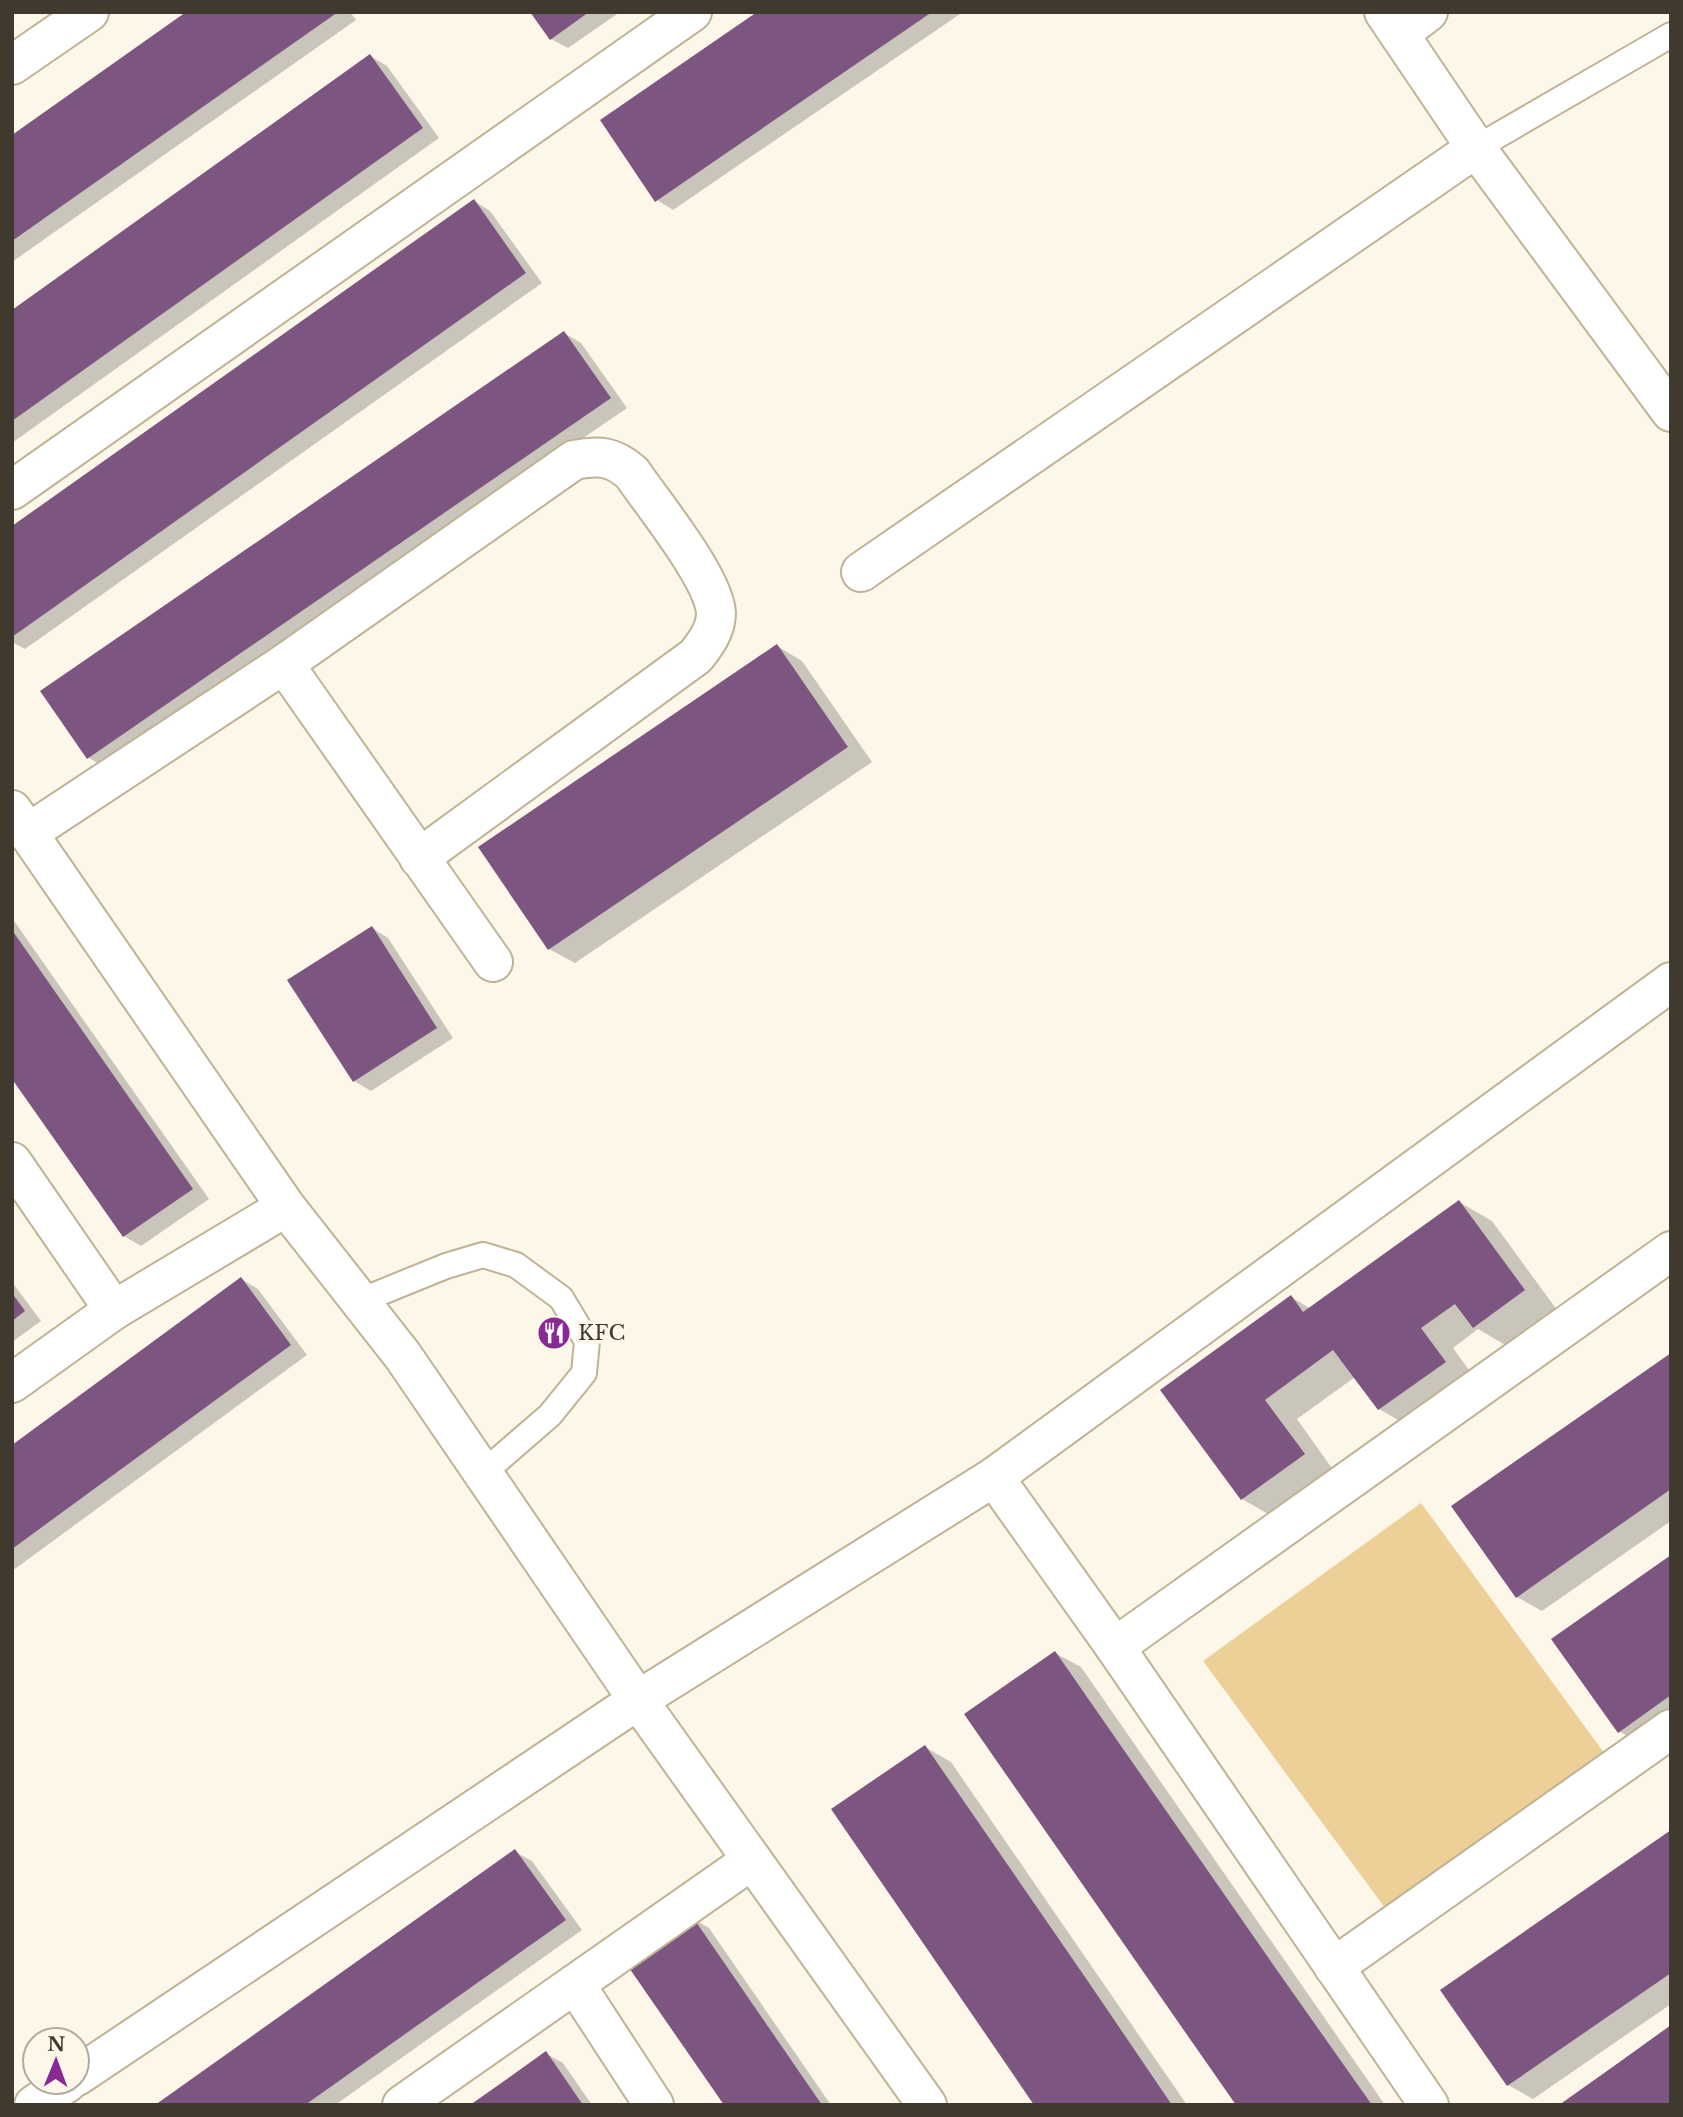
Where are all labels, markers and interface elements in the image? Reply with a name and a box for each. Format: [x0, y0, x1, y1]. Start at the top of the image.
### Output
restaurant icon: KFC [535, 1314, 573, 1352]
place label: KFC [578, 1320, 625, 1346]
north arrow [21, 2026, 91, 2096]
text: N [47, 2033, 66, 2056]

